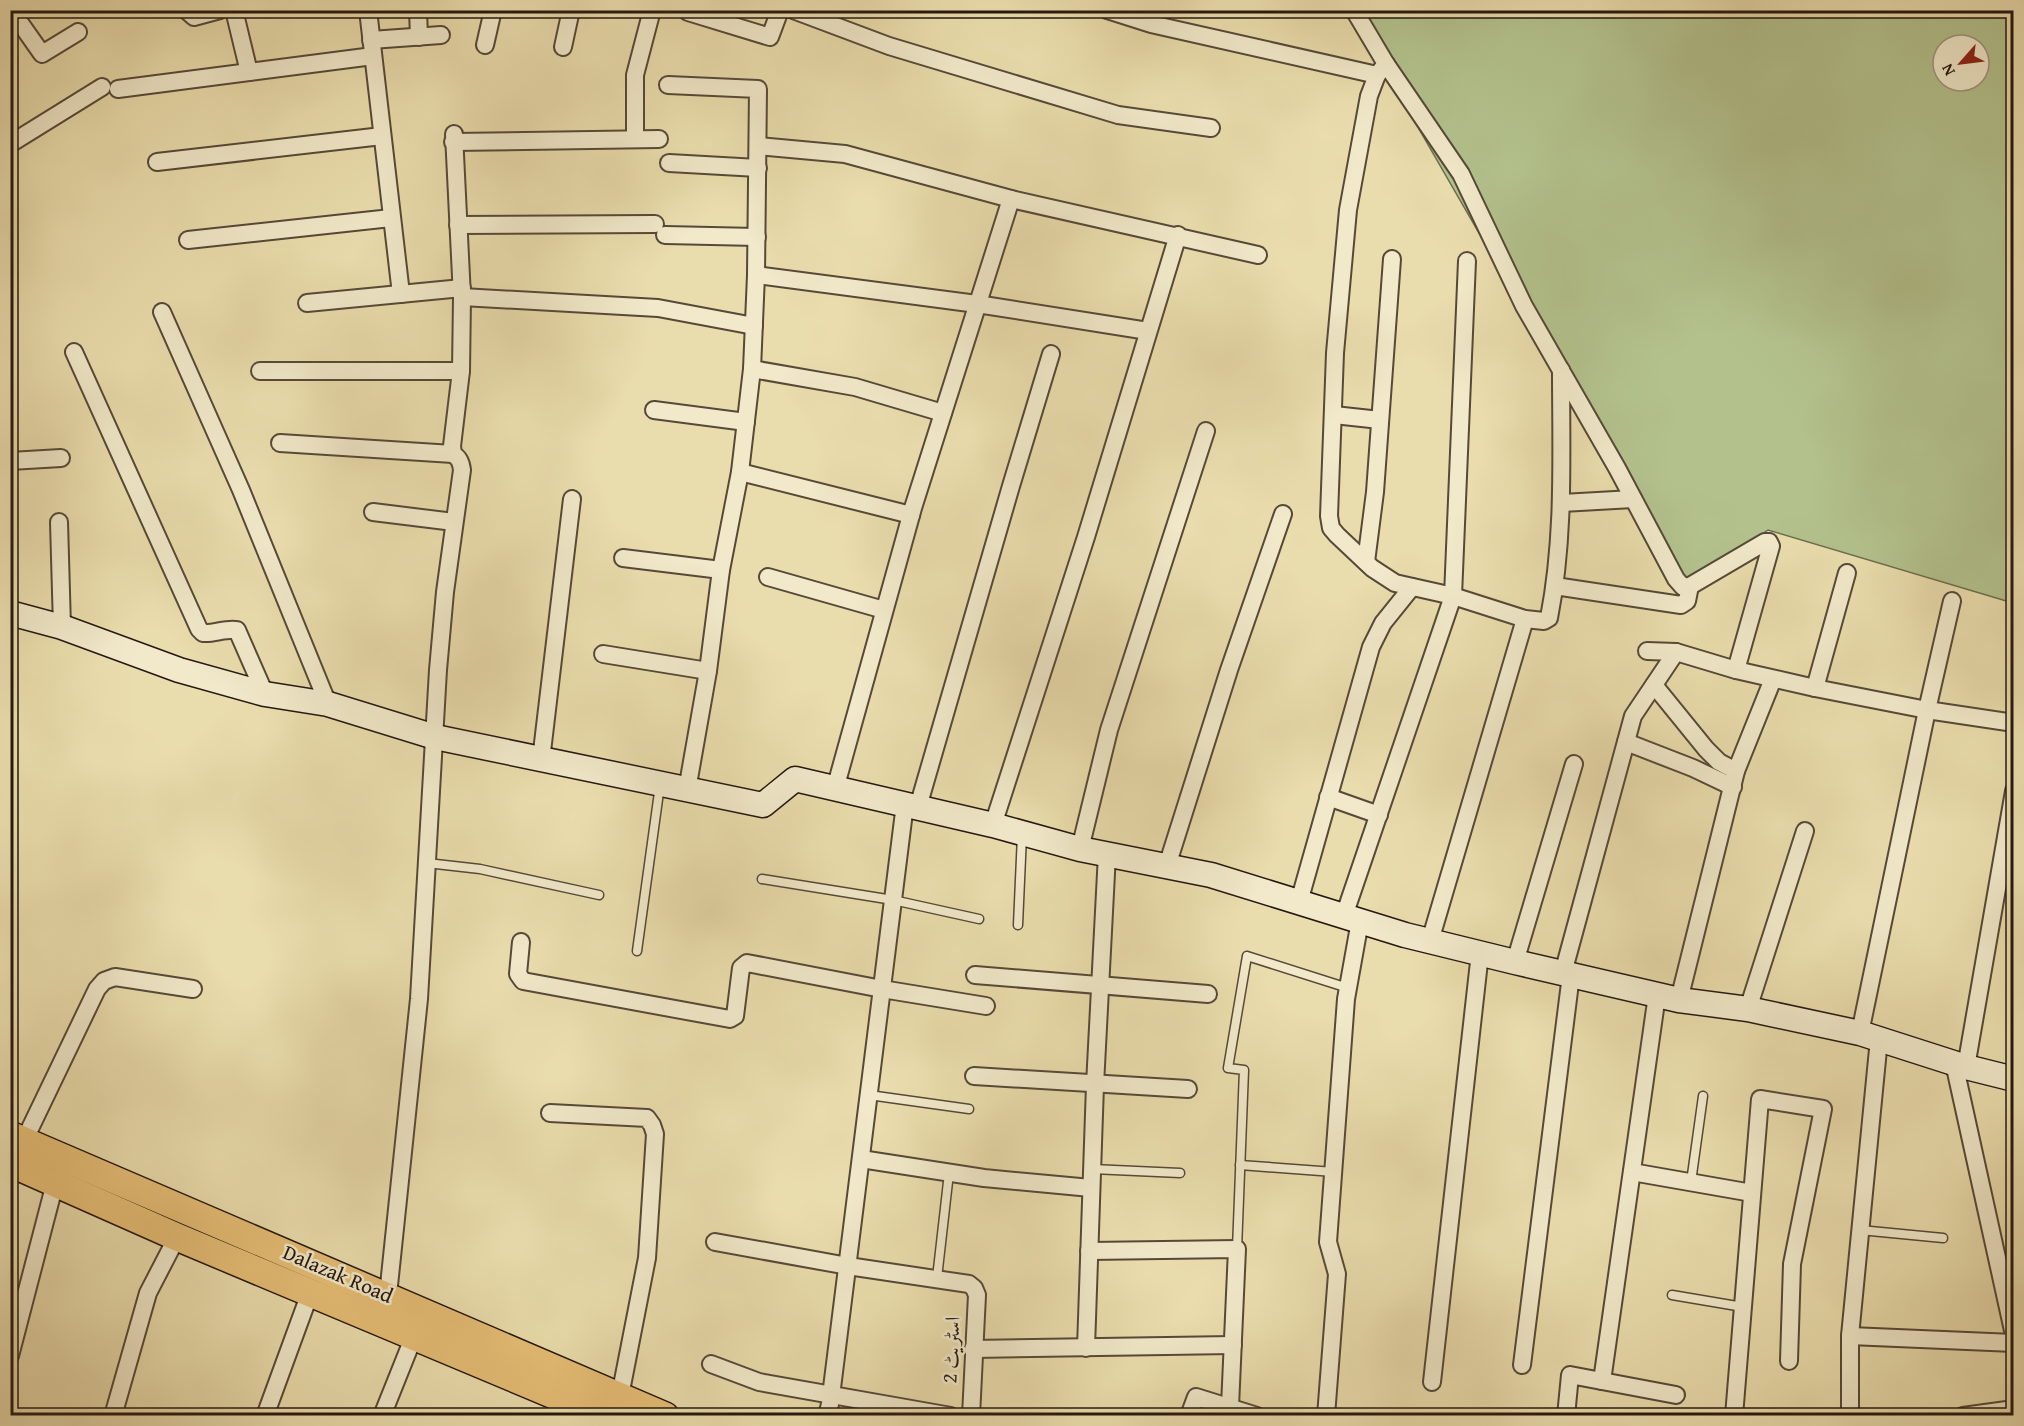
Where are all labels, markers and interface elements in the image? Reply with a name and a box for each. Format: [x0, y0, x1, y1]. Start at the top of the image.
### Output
north arrow [1931, 33, 1991, 93]
text: N [1935, 59, 1961, 80]
street label: Dalazak Road [278, 1236, 399, 1311]
street label: اسٹریٹ 2 [933, 1316, 968, 1384]

